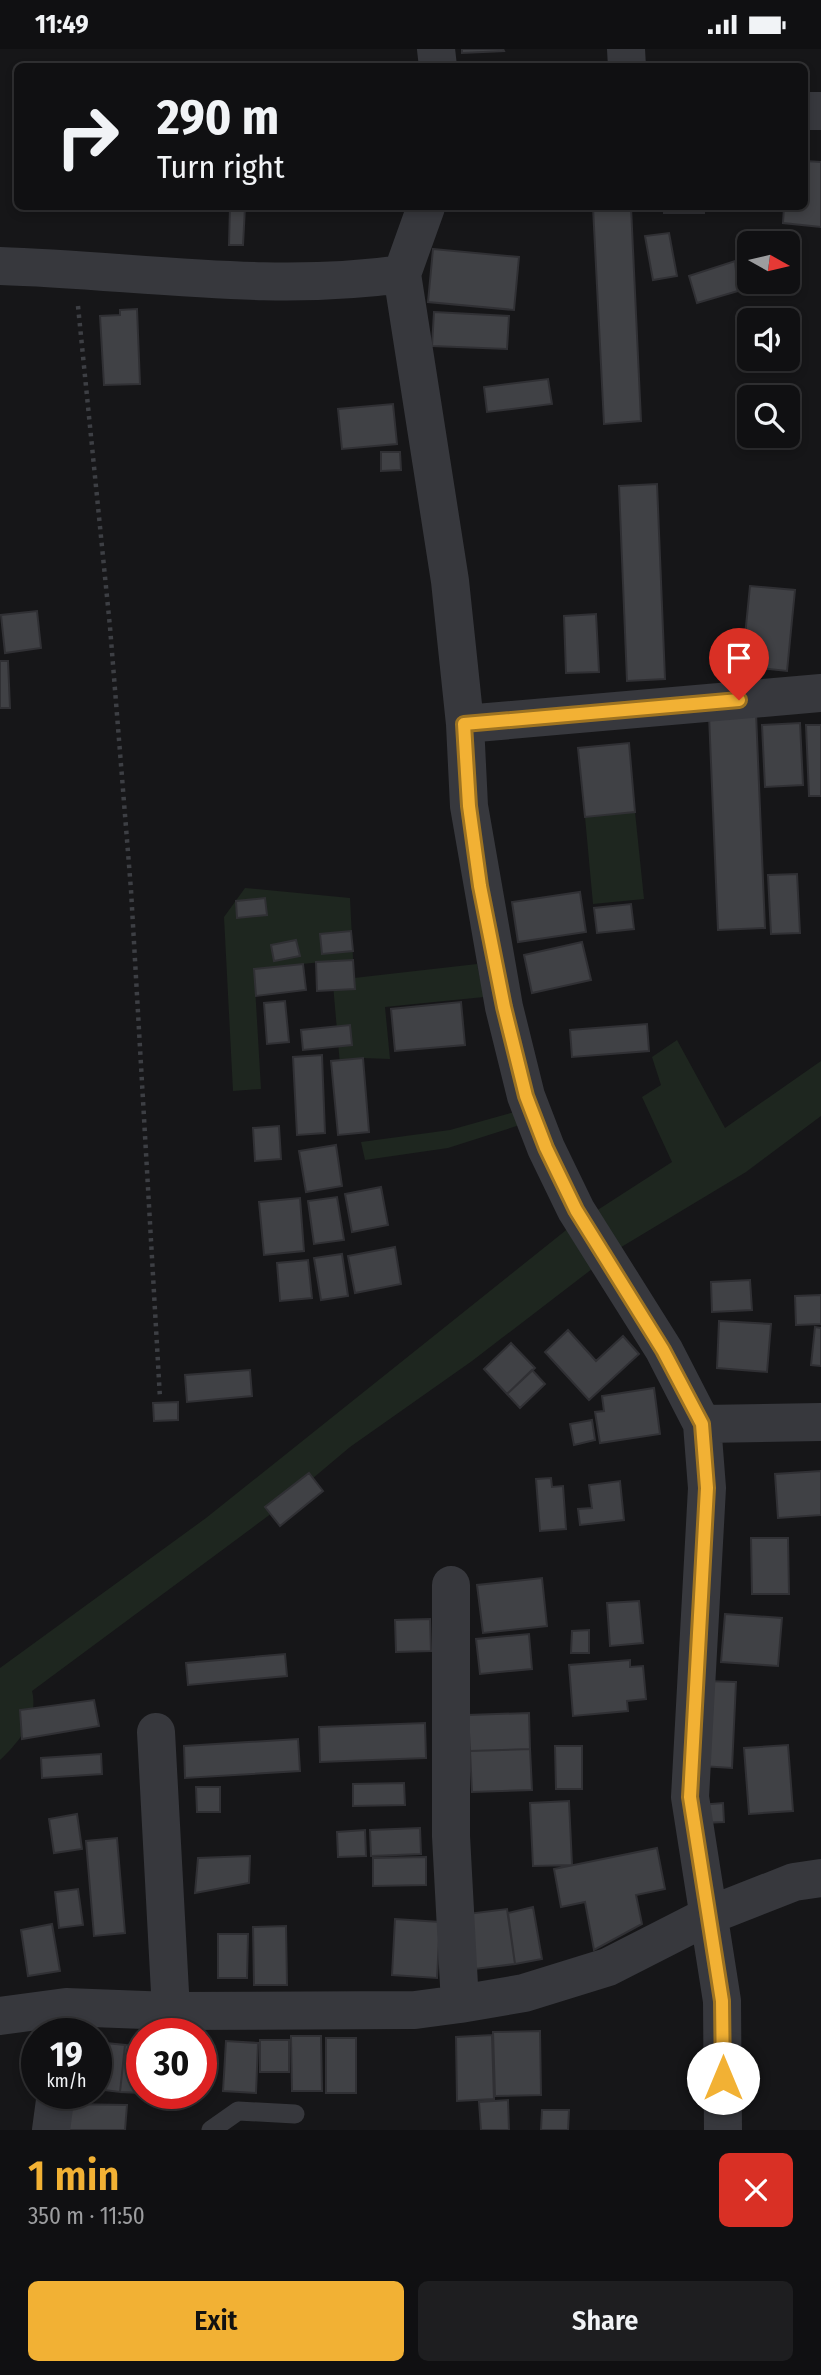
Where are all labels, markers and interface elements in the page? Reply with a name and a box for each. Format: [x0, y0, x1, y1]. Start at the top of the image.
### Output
text: 11:49 [35, 9, 89, 40]
text: 290 m [157, 88, 279, 147]
icon: right [42, 91, 133, 182]
text: Turn right [157, 148, 284, 186]
north arrow [737, 231, 800, 294]
map controls [737, 231, 800, 448]
button: sound [737, 308, 800, 371]
button: search [737, 385, 800, 448]
pin [709, 628, 769, 700]
icon: arrive [720, 639, 758, 677]
speed limit sign: 30 [126, 2018, 217, 2109]
text: 19 [50, 2033, 83, 2075]
position arrow [686, 2041, 760, 2115]
text: km/h [46, 2070, 87, 2092]
text: 1 min [28, 2151, 119, 2201]
button: close [719, 2153, 793, 2227]
text: 350 m · 11:50 [28, 2202, 145, 2230]
button: Exit [28, 2281, 404, 2361]
button: Share [418, 2281, 793, 2361]

